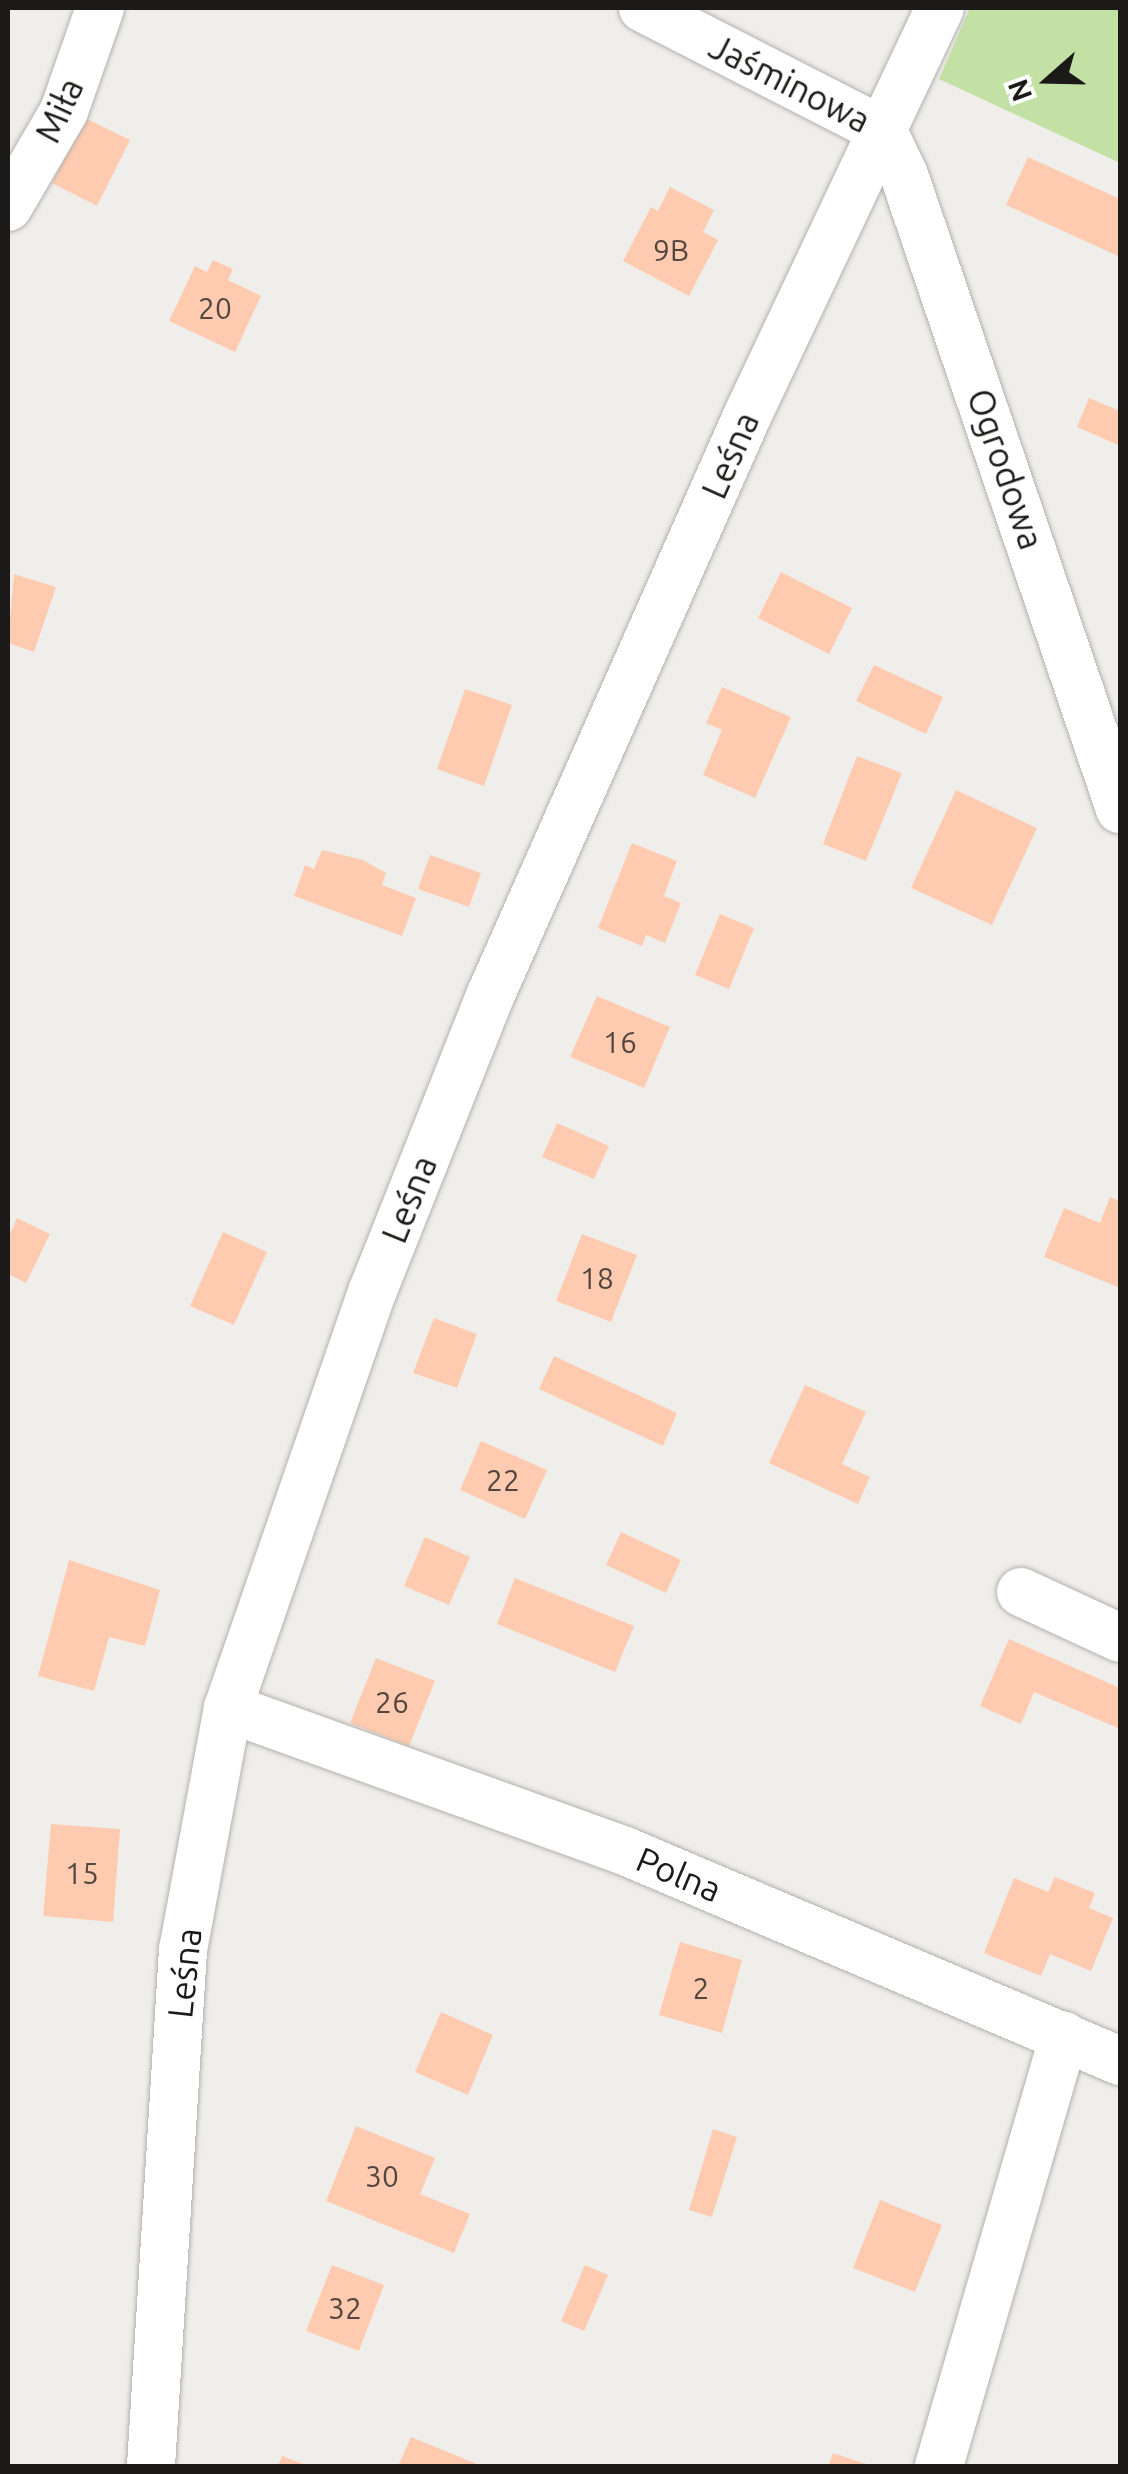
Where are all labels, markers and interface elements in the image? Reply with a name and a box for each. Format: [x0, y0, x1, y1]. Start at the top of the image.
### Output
street label: Jaśminowa [703, 25, 877, 141]
north arrow [998, 30, 1098, 130]
street label: Miła [26, 71, 92, 149]
text: N [1001, 75, 1037, 106]
house number: 9B [653, 232, 689, 268]
house number: 20 [198, 290, 232, 326]
street label: Ogrodowa [959, 383, 1053, 555]
street label: Leśna [692, 405, 768, 505]
house number: 16 [603, 1024, 637, 1060]
street label: Leśna [373, 1149, 445, 1249]
house number: 18 [580, 1260, 614, 1296]
house number: 22 [486, 1462, 520, 1498]
house number: 26 [375, 1684, 409, 1720]
street label: Polna [630, 1837, 728, 1911]
house number: 15 [65, 1855, 99, 1891]
street label: Leśna [158, 1926, 210, 2020]
house number: 2 [693, 1970, 709, 2006]
house number: 30 [365, 2158, 399, 2194]
house number: 32 [328, 2290, 362, 2326]

